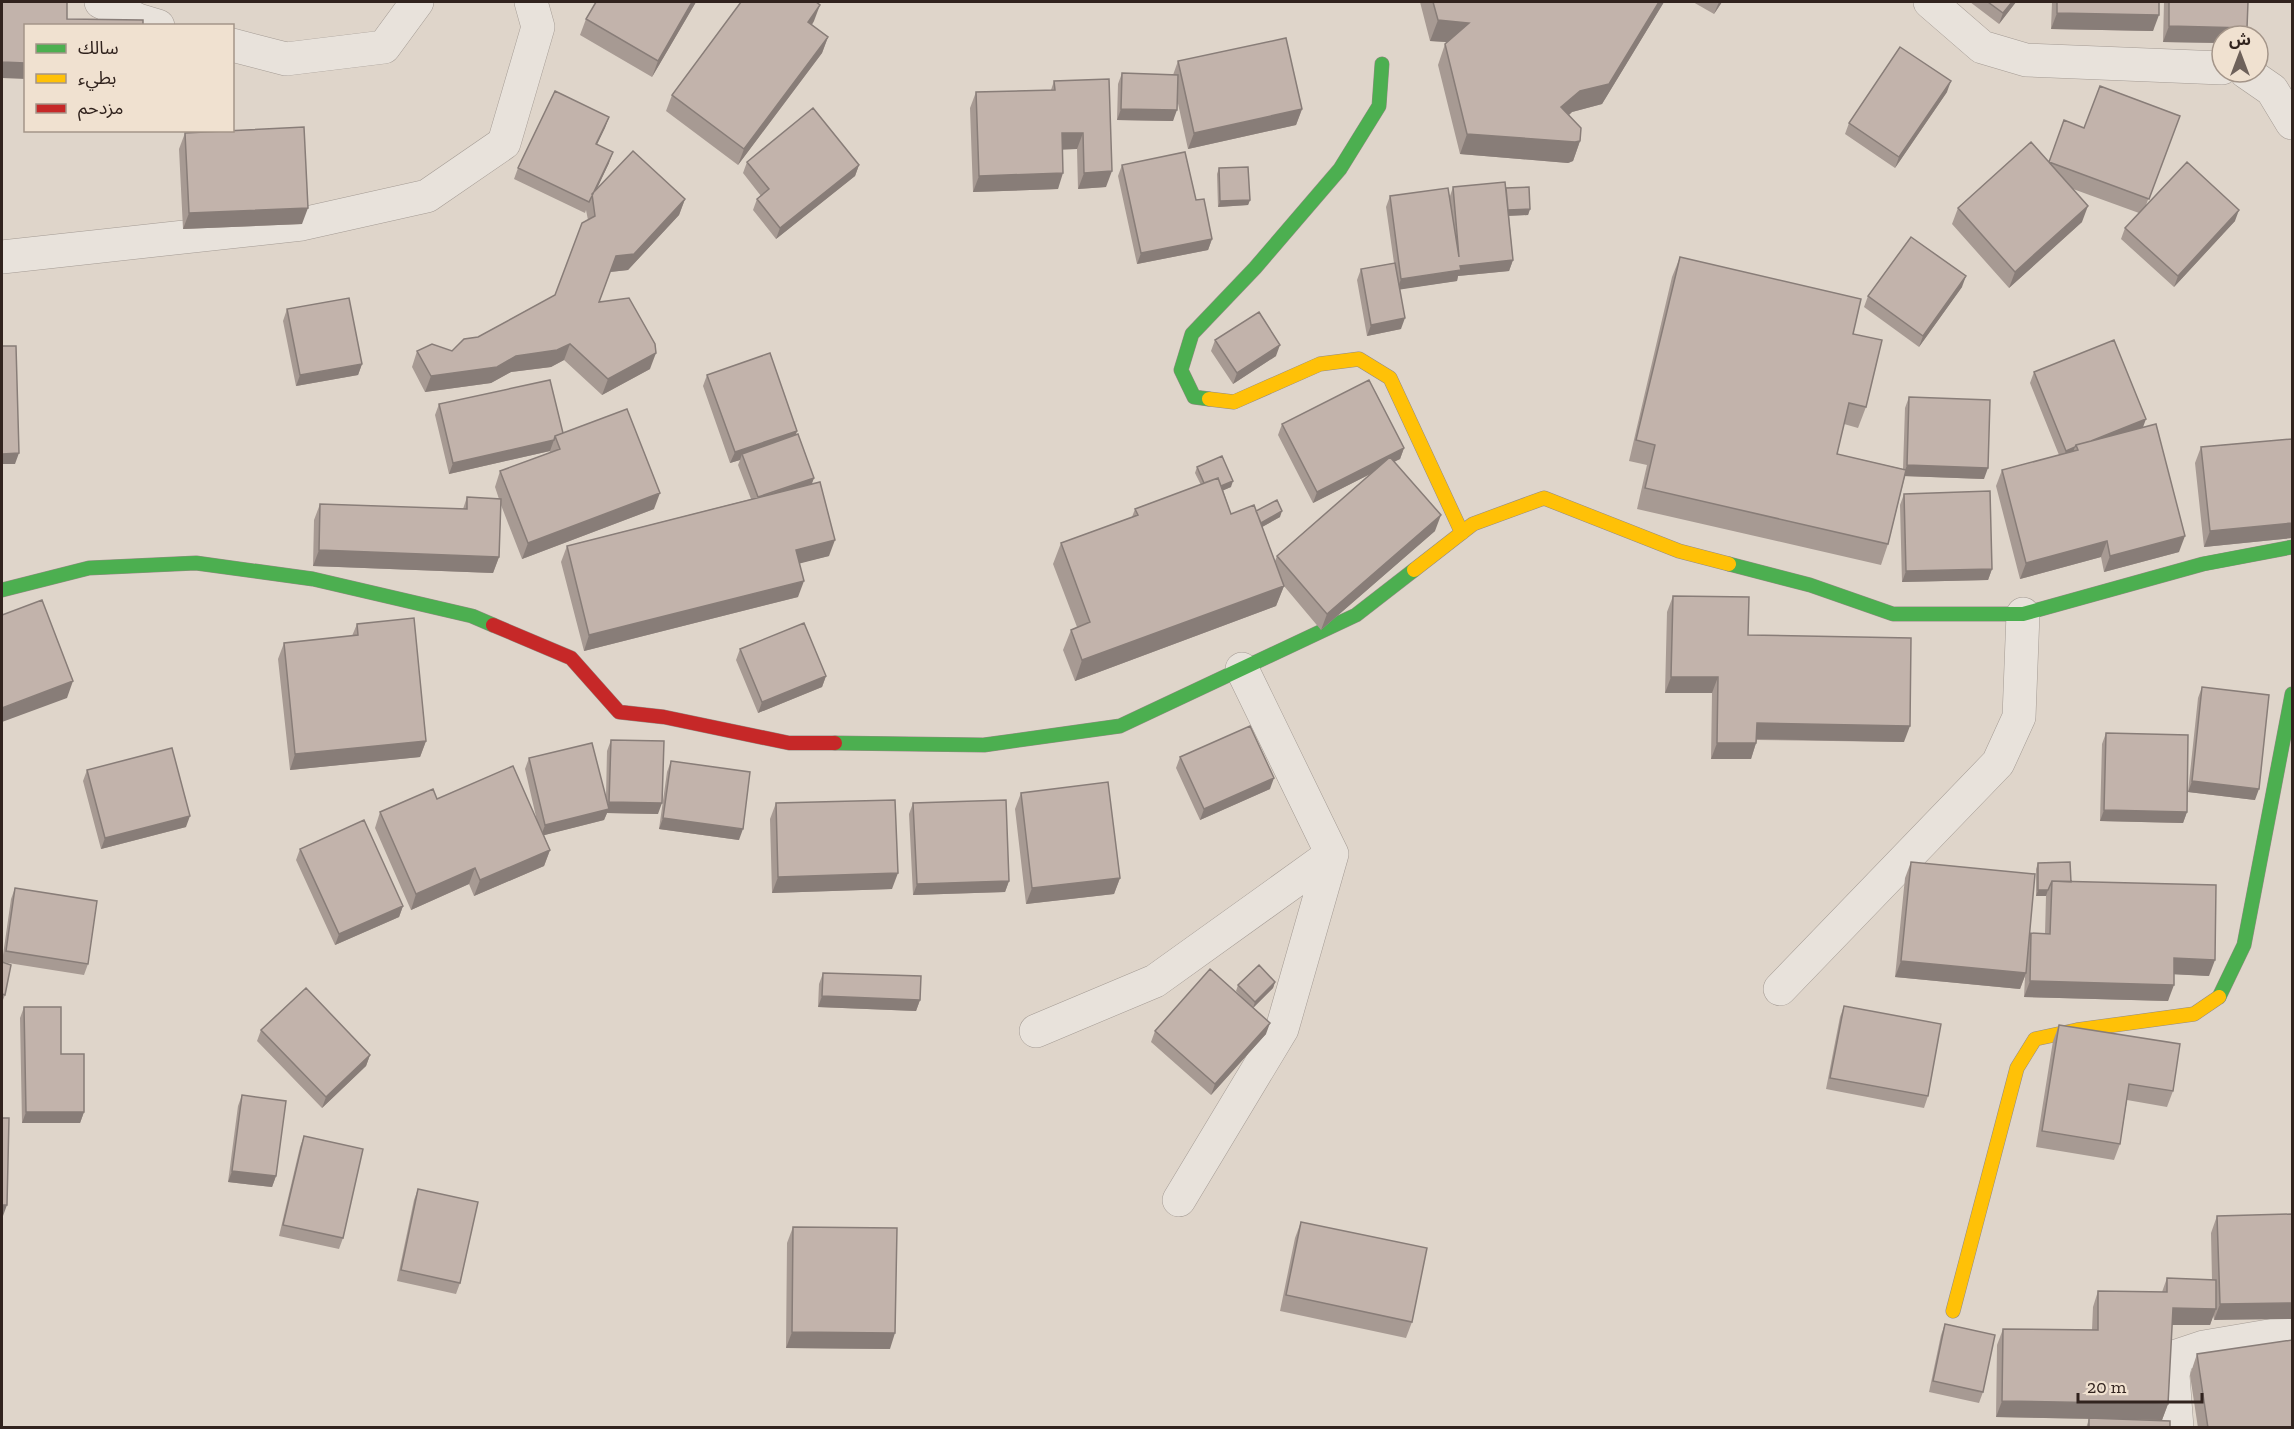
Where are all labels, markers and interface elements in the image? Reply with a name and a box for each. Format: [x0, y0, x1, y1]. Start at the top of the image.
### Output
legend [24, 24, 234, 132]
north arrow [2210, 24, 2270, 84]
text: ش [2229, 30, 2251, 49]
text: سالك [78, 37, 119, 59]
text: بطيء [78, 67, 116, 91]
text: مزدحم [78, 97, 123, 121]
scale bar [2078, 1366, 2202, 1404]
text: 20 m [2087, 1376, 2127, 1398]

